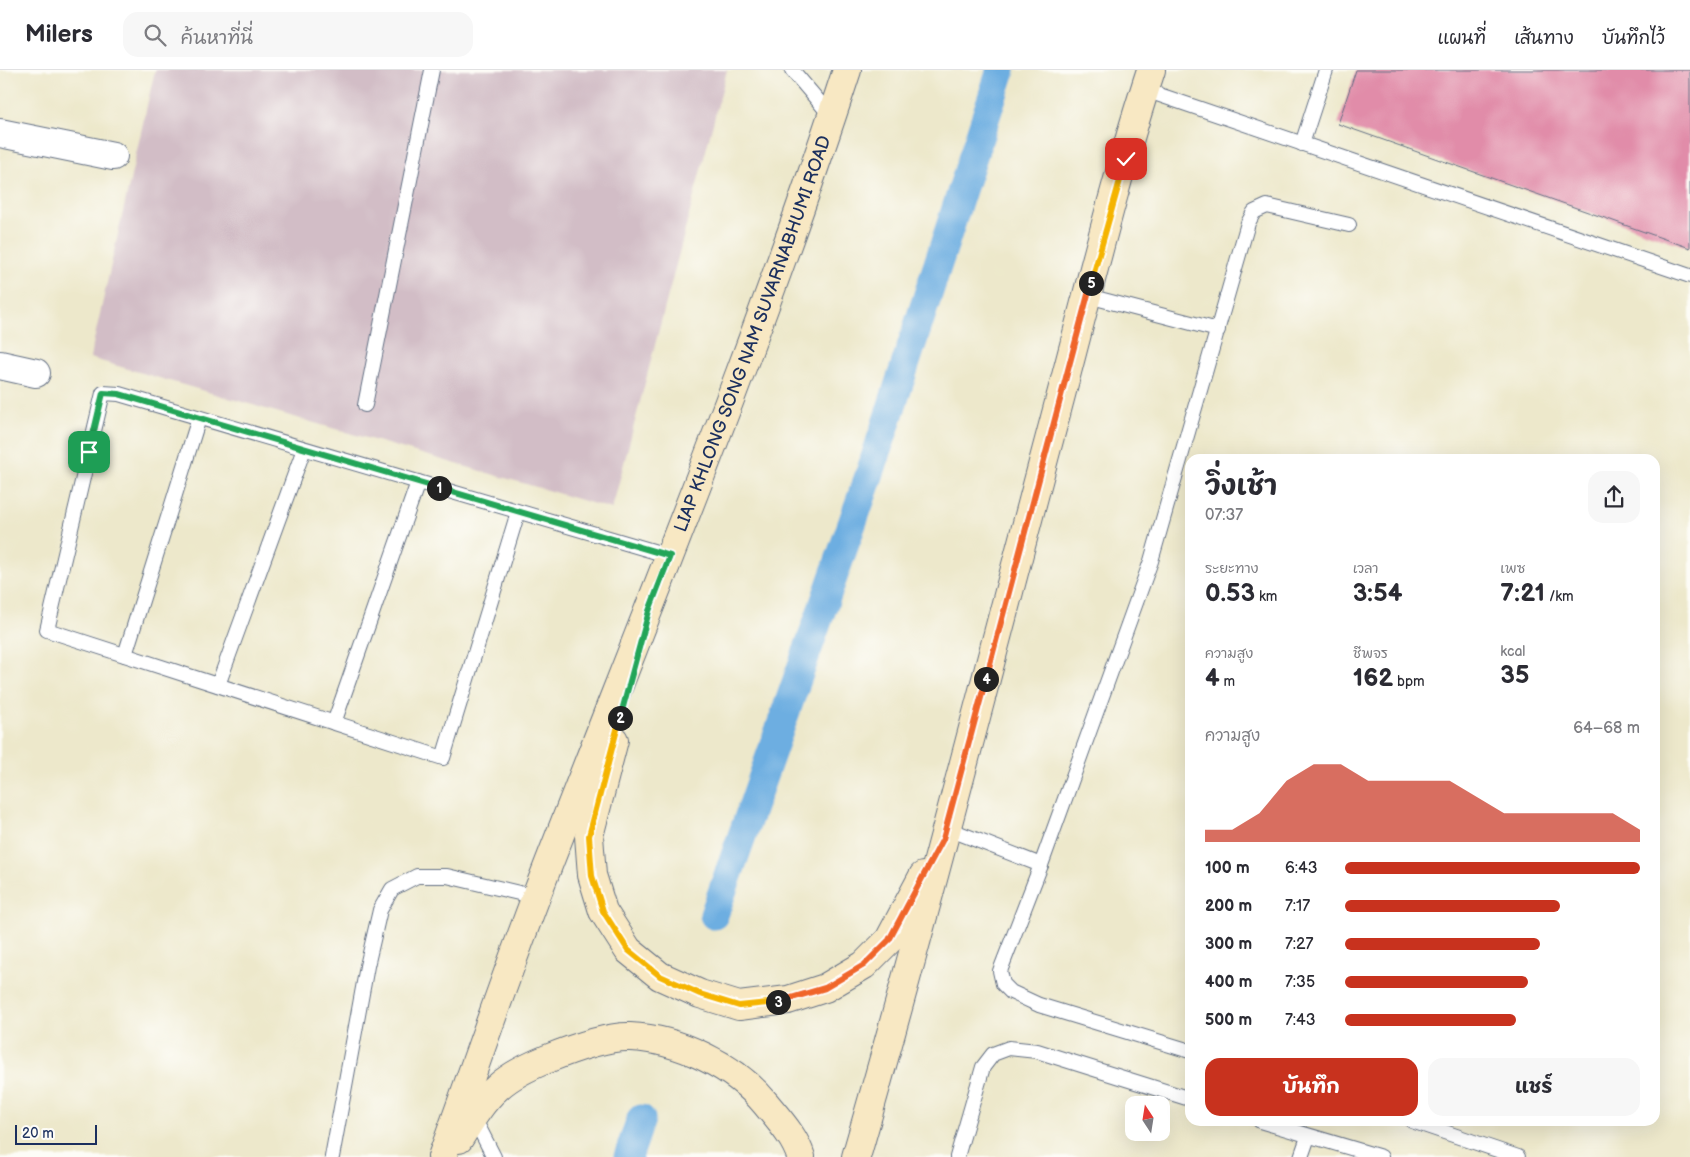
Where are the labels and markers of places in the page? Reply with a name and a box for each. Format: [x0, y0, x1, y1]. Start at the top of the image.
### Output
pin [1105, 138, 1147, 180]
pin: 5 [1078, 270, 1104, 296]
pin [68, 431, 110, 473]
pin: 1 [426, 476, 452, 500]
pin: 4 [974, 666, 998, 692]
pin: 2 [608, 706, 632, 730]
pin: 3 [766, 990, 790, 1014]

